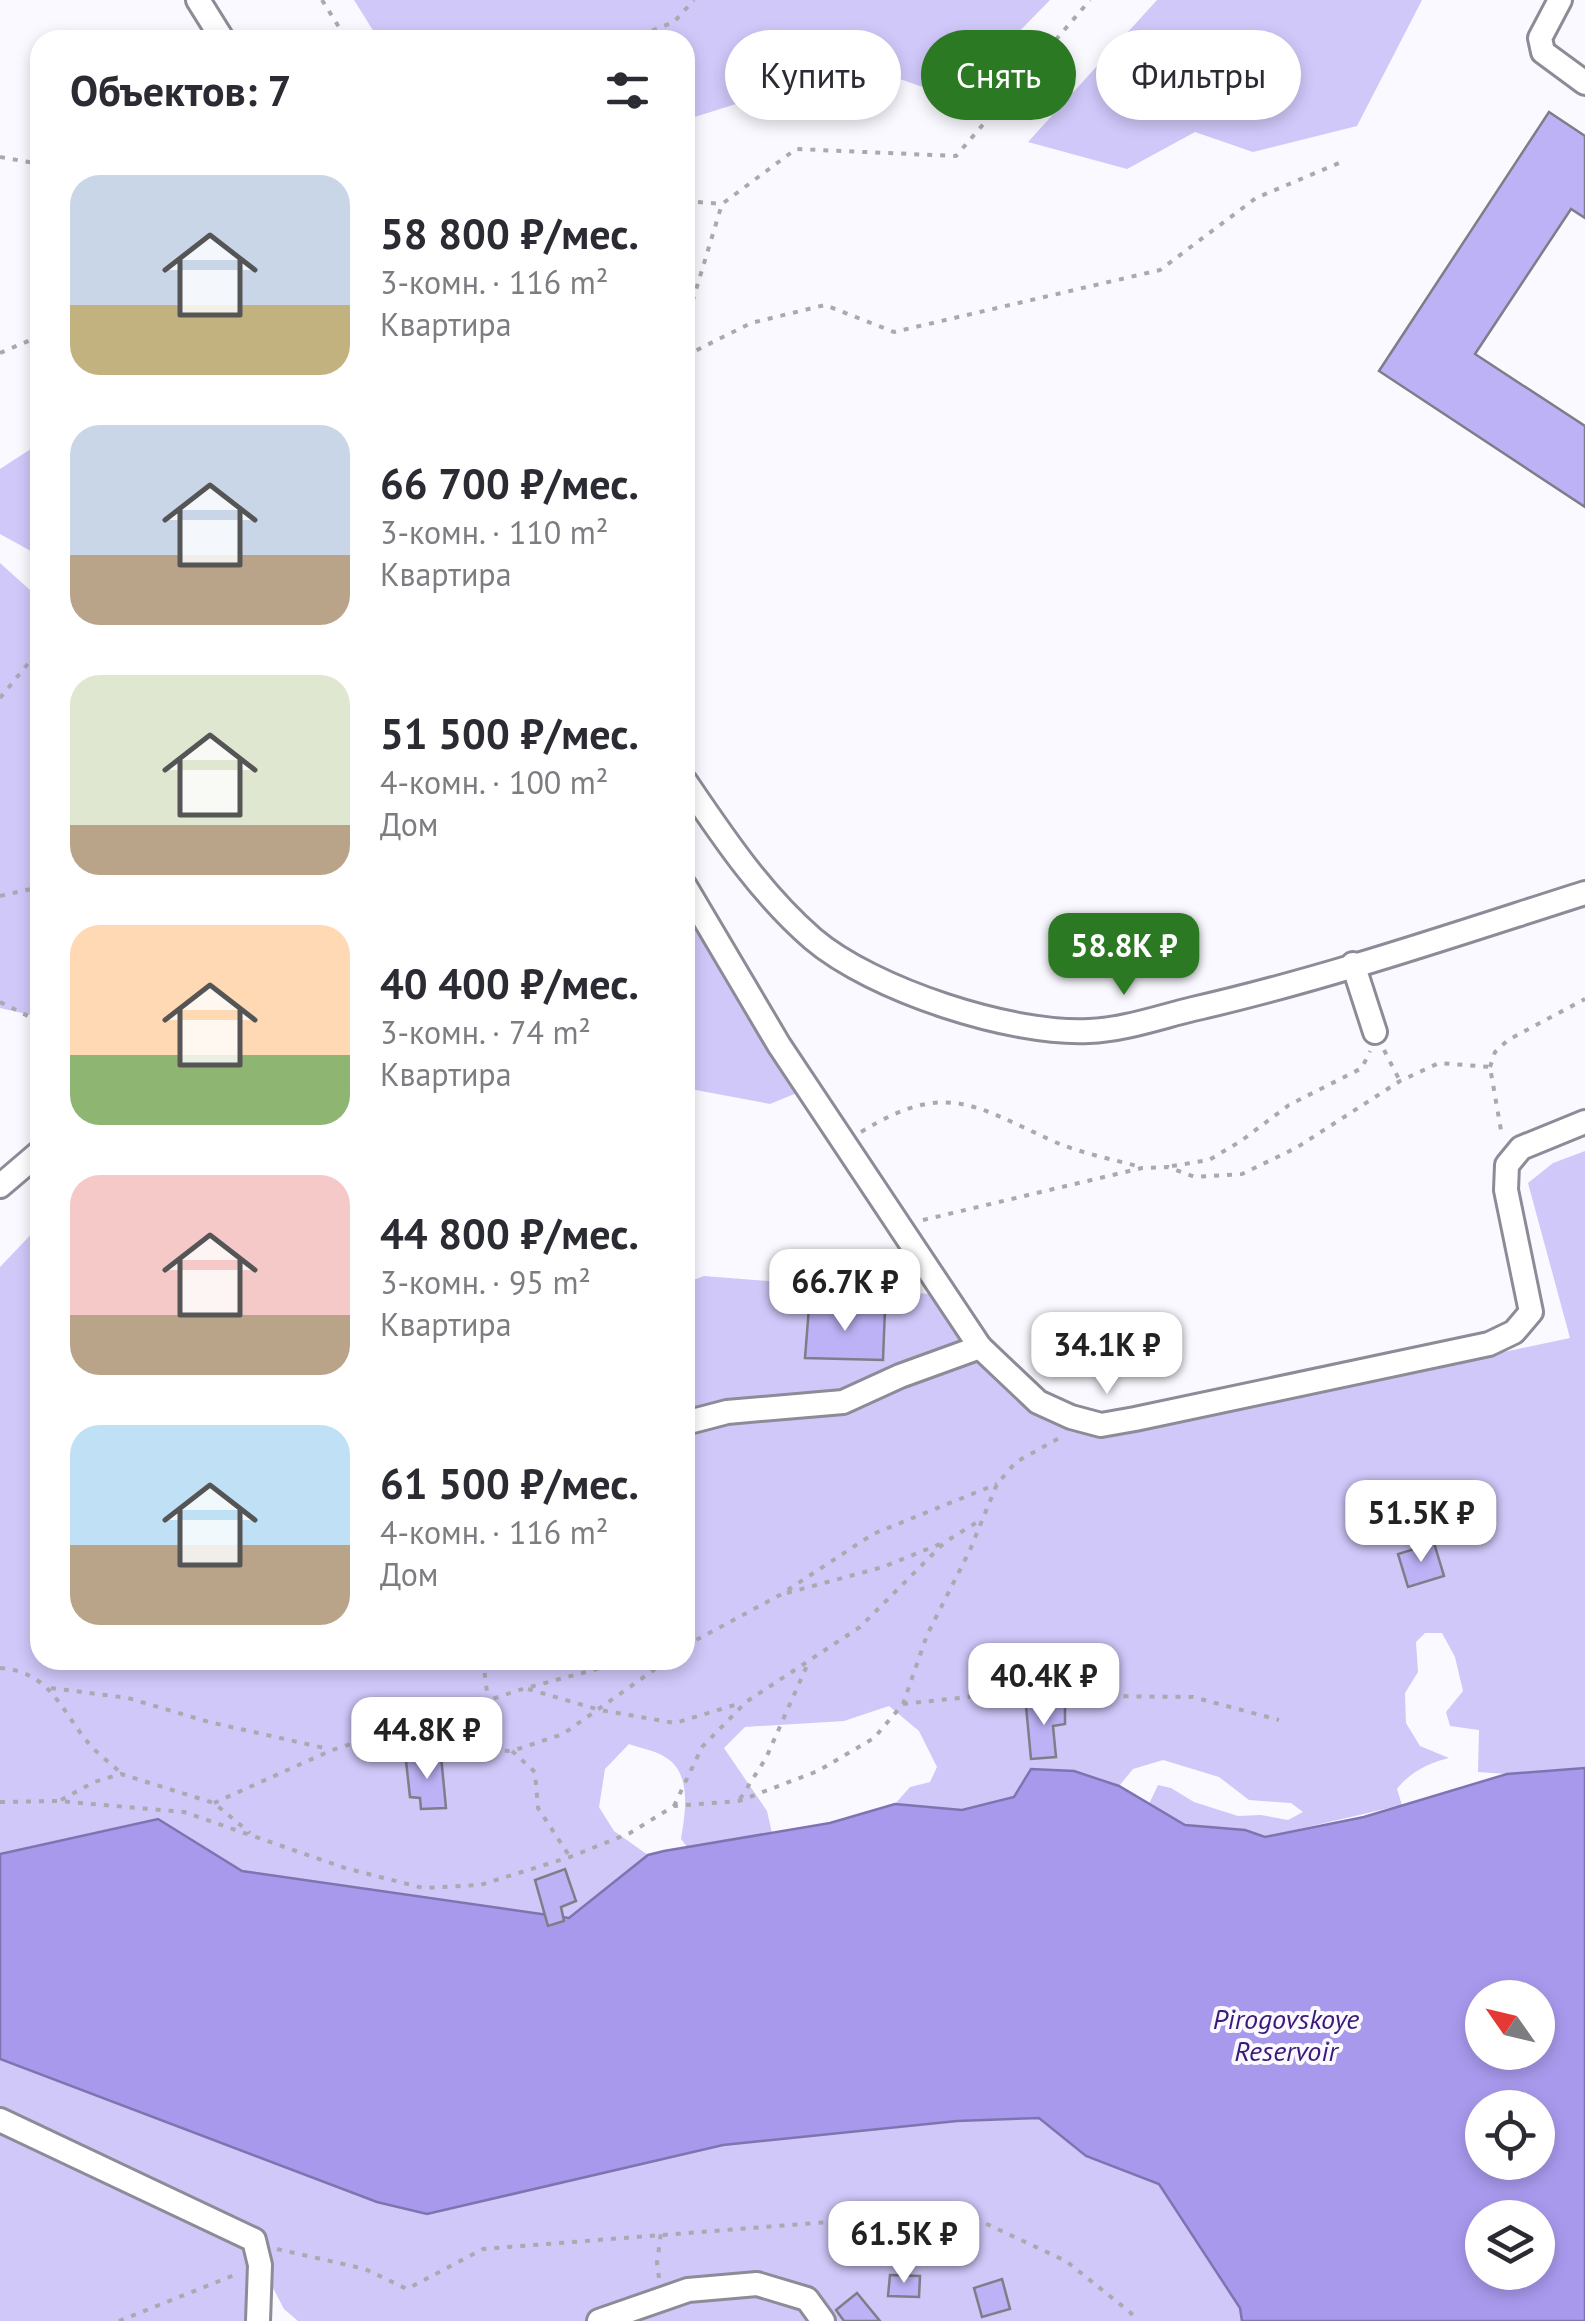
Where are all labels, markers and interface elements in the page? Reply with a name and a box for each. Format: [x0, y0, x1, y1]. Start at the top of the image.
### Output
chip: Купить [725, 30, 901, 120]
chip: Снять [921, 30, 1076, 120]
chip: Фильтры [1096, 30, 1301, 120]
text: Объектов: 7 [70, 63, 291, 118]
icon: filters [600, 63, 655, 118]
text: 58 800 ₽/мес. [380, 206, 639, 261]
icon: home [150, 215, 270, 335]
text: 3-комн. · 116 m² [380, 261, 608, 303]
text: Квартира [380, 303, 512, 345]
text: 66 700 ₽/мес. [380, 456, 639, 511]
icon: home [150, 465, 270, 585]
text: 3-комн. · 110 m² [380, 511, 608, 553]
text: Квартира [380, 553, 512, 595]
text: 51 500 ₽/мес. [380, 706, 639, 761]
icon: home [150, 715, 270, 835]
text: 4-комн. · 100 m² [380, 761, 608, 803]
text: Дом [380, 803, 438, 845]
pin: 58.8K ₽ [1032, 913, 1216, 998]
text: 58.8K ₽ [1070, 924, 1178, 966]
text: 40 400 ₽/мес. [380, 956, 639, 1011]
icon: home [150, 965, 270, 1085]
text: 3-комн. · 74 m² [380, 1011, 591, 1053]
text: Квартира [380, 1053, 512, 1095]
text: 44 800 ₽/мес. [380, 1206, 639, 1261]
icon: home [150, 1215, 270, 1335]
pin: 66.7K ₽ [753, 1249, 937, 1334]
text: 66.7K ₽ [791, 1260, 899, 1302]
text: 3-комн. · 95 m² [380, 1261, 591, 1303]
text: Квартира [380, 1303, 512, 1345]
pin: 34.1K ₽ [1015, 1312, 1199, 1397]
text: 34.1K ₽ [1053, 1323, 1161, 1365]
text: 61 500 ₽/мес. [380, 1456, 639, 1511]
icon: home [150, 1465, 270, 1585]
pin: 51.5K ₽ [1329, 1480, 1513, 1565]
text: 51.5K ₽ [1367, 1491, 1475, 1533]
text: 4-комн. · 116 m² [380, 1511, 608, 1553]
text: Дом [380, 1553, 438, 1595]
pin: 40.4K ₽ [952, 1643, 1136, 1728]
text: 40.4K ₽ [990, 1654, 1098, 1696]
pin: 44.8K ₽ [335, 1697, 519, 1782]
text: 44.8K ₽ [373, 1708, 481, 1750]
north arrow [1465, 1980, 1555, 2070]
map controls [1465, 1980, 1555, 2290]
water label: Pirogovskoye Reservoir [1213, 2000, 1359, 2069]
button: locate [1465, 2090, 1555, 2180]
button: layers [1465, 2200, 1555, 2290]
pin: 61.5K ₽ [812, 2201, 996, 2286]
text: 61.5K ₽ [850, 2212, 958, 2254]

